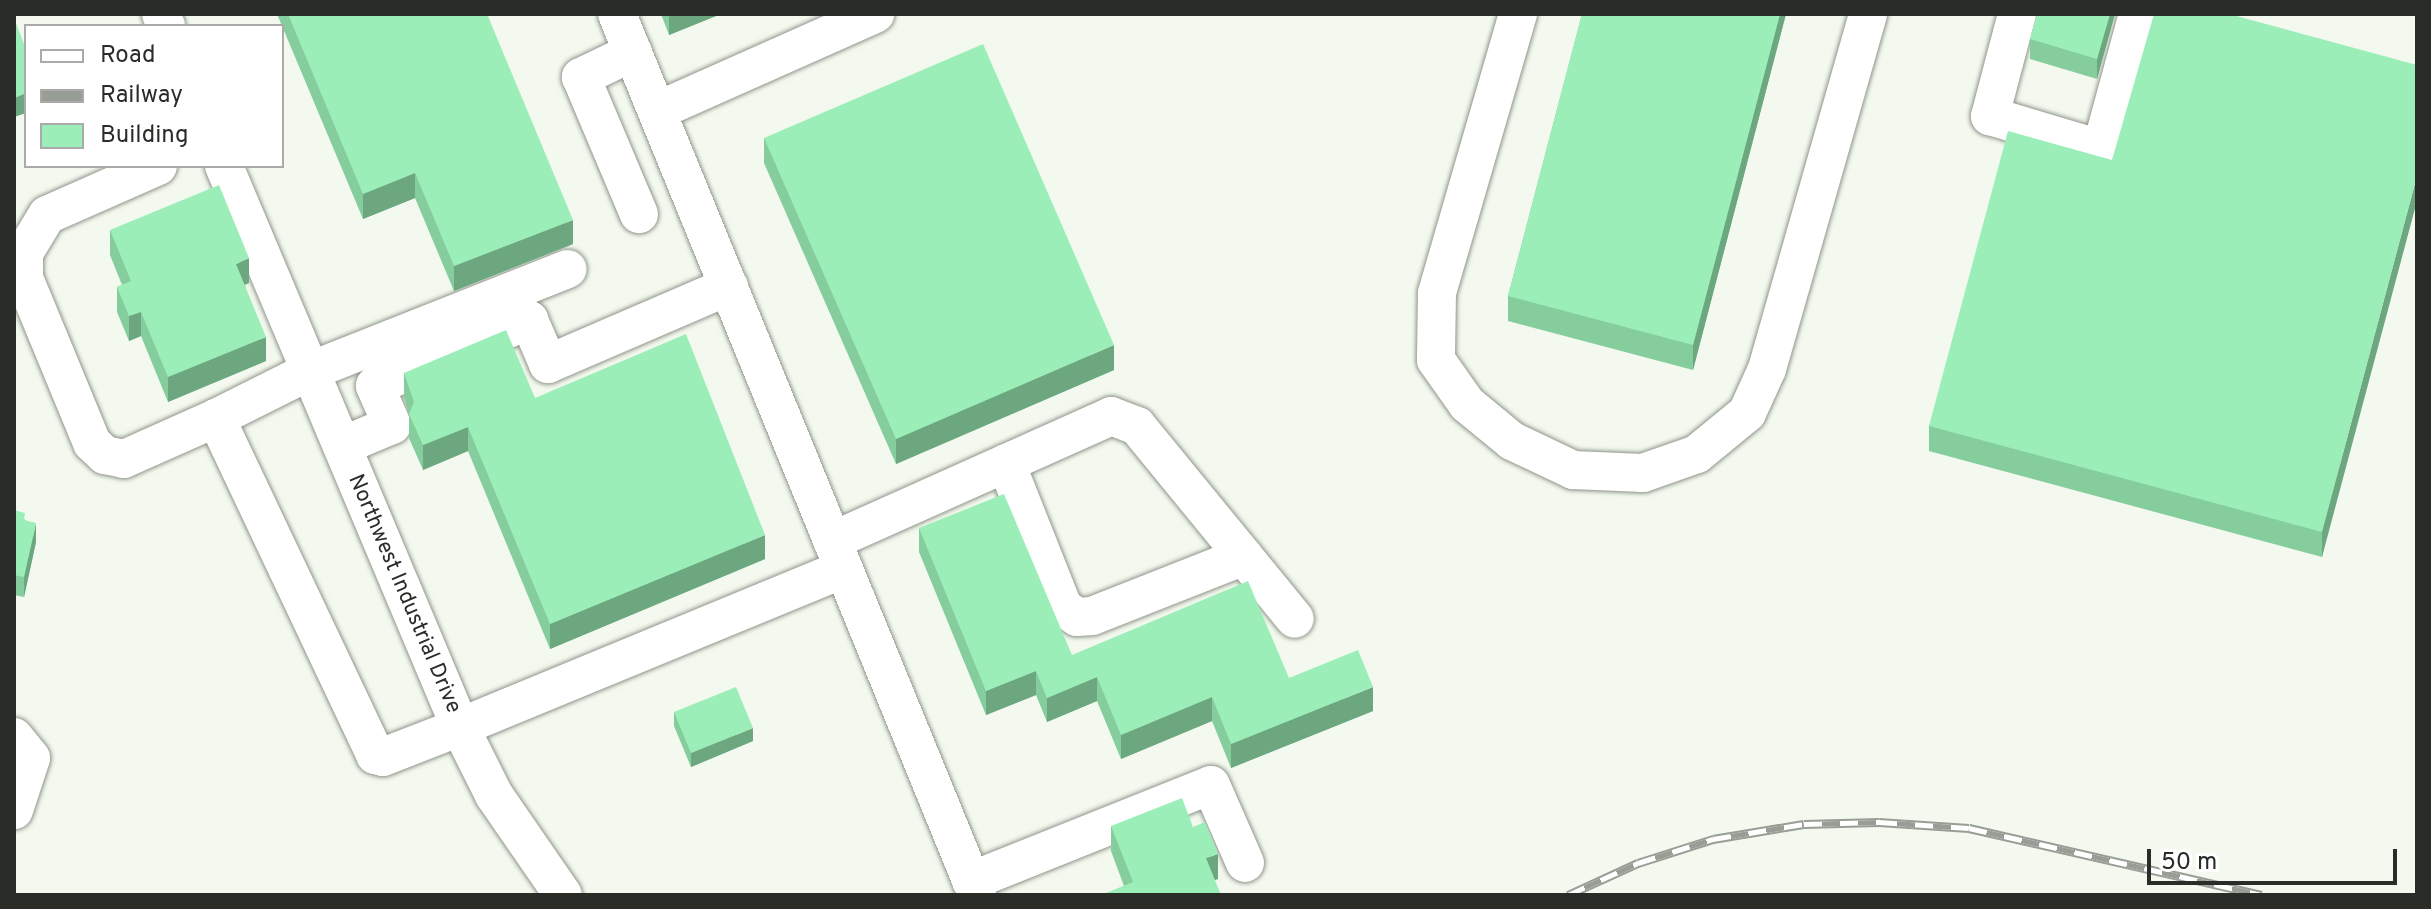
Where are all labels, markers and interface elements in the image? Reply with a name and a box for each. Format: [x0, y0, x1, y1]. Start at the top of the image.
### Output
legend [24, 24, 284, 168]
text: Road [100, 41, 156, 71]
text: Railway [100, 81, 183, 111]
text: Building [100, 121, 189, 151]
street label: Northwest Industrial Drive [342, 470, 466, 718]
scale bar [2151, 833, 2401, 883]
text: 50 m [2161, 848, 2217, 878]

